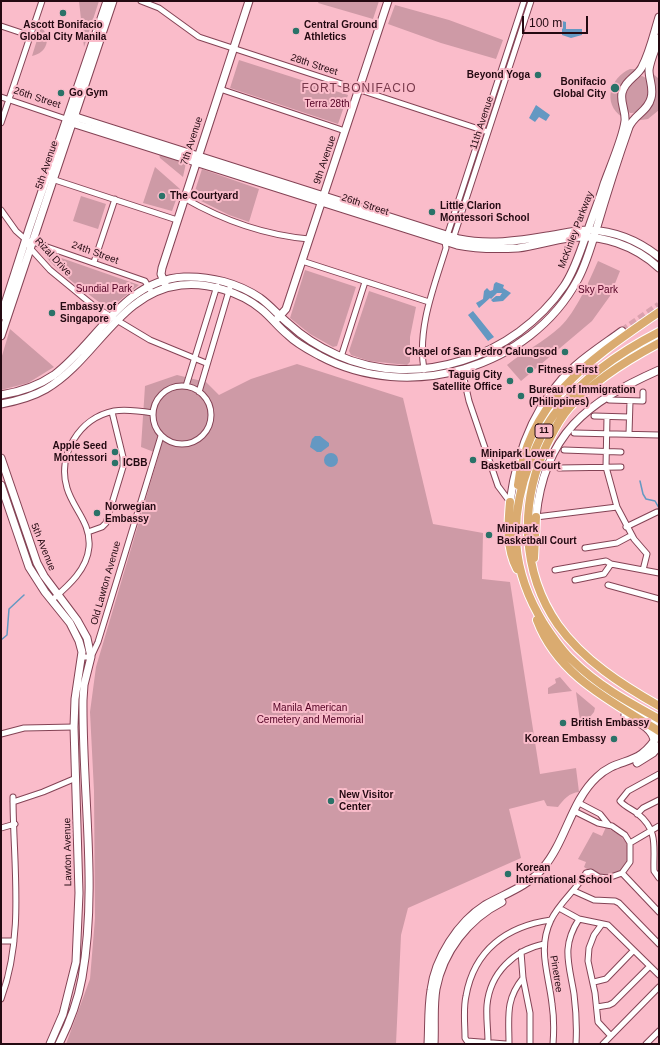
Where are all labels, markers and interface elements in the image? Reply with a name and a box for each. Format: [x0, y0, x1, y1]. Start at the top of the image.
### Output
marker: Ascott Bonifacio Global City Manila [58, 8, 68, 18]
scale bar [524, 8, 590, 34]
text: 100 m [529, 16, 562, 30]
place label: Ascott Bonifacio Global City Manila [20, 19, 106, 42]
place label: Central Ground Athletics [304, 19, 377, 42]
marker: Central Ground Athletics [291, 26, 301, 36]
street label: 28th Street [289, 52, 339, 78]
place label: Beyond Yoga [467, 69, 530, 81]
marker: Beyond Yoga [533, 70, 543, 80]
place label: Bonifacio Global City [553, 76, 606, 100]
district label: FORT BONIFACIO [301, 82, 417, 96]
marker: Bonifacio Global City [609, 82, 621, 94]
street label: 26th Street [12, 85, 62, 111]
place label: Go Gym [69, 87, 108, 99]
marker: Go Gym [56, 88, 66, 98]
street label: 11th Avenue [468, 95, 496, 151]
park label: Terra 28th [304, 98, 350, 110]
street label: 7th Avenue [179, 115, 205, 167]
street label: 9th Avenue [311, 134, 339, 186]
street label: 5th Avenue [33, 139, 61, 191]
place label: The Courtyard [170, 190, 238, 202]
street label: McKinley Parkway [556, 190, 596, 270]
marker: The Courtyard [157, 191, 167, 201]
street label: 26th Street [340, 192, 390, 218]
place label: Little Clarion Montessori School [440, 200, 529, 224]
marker: Little Clarion Montessori School [427, 207, 437, 217]
street label: Rizal Drive [32, 235, 74, 279]
street label: 24th Street [70, 239, 120, 267]
park label: Sundial Park [76, 283, 132, 295]
park label: Sky Park [578, 284, 618, 296]
place label: Embassy of Singapore [60, 301, 116, 324]
marker: Embassy of Singapore [47, 308, 57, 318]
place label: Chapel of San Pedro Calungsod [405, 346, 557, 358]
marker: Chapel of San Pedro Calungsod [560, 347, 570, 357]
place label: Fitness First [538, 364, 597, 376]
marker: Fitness First [525, 365, 535, 375]
place label: Taguig City Satellite Office [433, 369, 502, 392]
marker: Taguig City Satellite Office [505, 376, 515, 386]
place label: Bureau of Immigration (Philippines) [529, 384, 636, 408]
marker: Bureau of Immigration (Philippines) [516, 391, 526, 401]
road number: 11 [535, 424, 553, 438]
place label: Apple Seed Montessori [53, 440, 107, 464]
marker: Apple Seed Montessori [110, 447, 120, 457]
place label: Minipark Lower Basketball Court [481, 448, 560, 472]
marker: Minipark Lower Basketball Court [468, 455, 478, 465]
place label: ICBB [123, 457, 147, 469]
marker: ICBB [110, 458, 120, 468]
place label: Norwegian Embassy [105, 501, 156, 524]
marker: Norwegian Embassy [92, 508, 102, 518]
street label: 5th Avenue [28, 521, 58, 573]
place label: Minipark Basketball Court [497, 523, 576, 546]
marker: Minipark Basketball Court [484, 530, 494, 540]
street label: Old Lawton Avenue [88, 539, 124, 627]
park label: Manila American Cemetery and Memorial [257, 702, 363, 726]
place label: British Embassy [571, 717, 649, 729]
marker: British Embassy [558, 718, 568, 728]
place label: Korean Embassy [525, 733, 606, 745]
marker: Korean Embassy [609, 734, 619, 744]
place label: New Visitor Center [339, 789, 393, 812]
marker: New Visitor Center [326, 796, 336, 806]
street label: Lawton Avenue [61, 818, 75, 886]
place label: Korean International School [516, 862, 612, 886]
marker: Korean International School [503, 869, 513, 879]
street label: Pinetree [547, 955, 565, 993]

